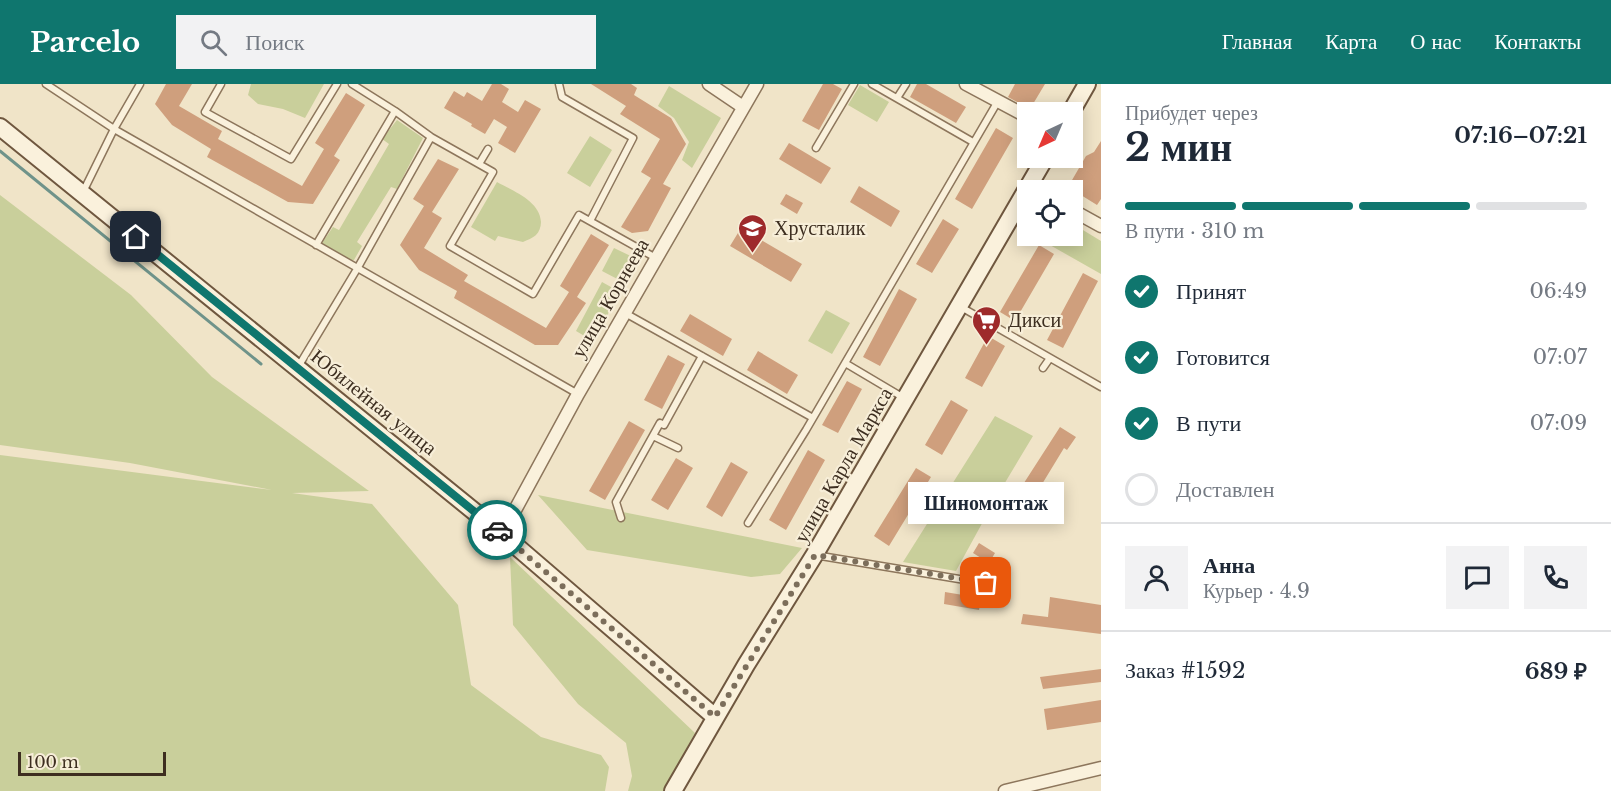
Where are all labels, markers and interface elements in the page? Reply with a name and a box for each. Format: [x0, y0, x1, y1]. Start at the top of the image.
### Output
search box [176, 15, 596, 69]
text: Parcelo [30, 25, 140, 60]
icon: search [197, 26, 230, 59]
text: Поиск [245, 29, 304, 56]
text: Главная [1222, 29, 1292, 55]
text: Карта [1325, 29, 1377, 55]
text: О нас [1410, 29, 1461, 55]
text: Контакты [1494, 29, 1581, 55]
text: Прибудет через [1125, 101, 1258, 125]
north arrow [1017, 102, 1083, 168]
map controls [1017, 102, 1083, 246]
text: 07:16–07:21 [1454, 122, 1587, 149]
text: 2 мин [1125, 123, 1232, 172]
button: locate [1017, 180, 1083, 246]
pin [110, 211, 161, 262]
school or university icon: Хрусталик [737, 212, 769, 254]
place label: Хрусталик [774, 216, 866, 240]
text: В пути · 310 m [1125, 219, 1264, 243]
icon: home [119, 220, 152, 253]
street label: улица Корнеева [566, 234, 654, 362]
icon: check [1125, 275, 1158, 308]
text: Принят [1176, 278, 1246, 305]
text: 06:49 [1530, 279, 1587, 303]
supermarket icon: Дикси [971, 304, 1003, 346]
place label: Дикси [1008, 308, 1061, 332]
icon: check [1125, 341, 1158, 374]
street label: Юбилейная улица [306, 344, 442, 460]
text: Готовится [1176, 344, 1270, 371]
text: 07:07 [1533, 345, 1587, 369]
street label: улица Карла Маркса [789, 383, 897, 547]
icon: check [1125, 407, 1158, 440]
text: В пути [1176, 410, 1241, 437]
text: 07:09 [1530, 411, 1587, 435]
text: Доставлен [1176, 476, 1275, 503]
callout: Шиномонтаж [908, 481, 1064, 523]
text: Шиномонтаж [924, 491, 1048, 515]
courier [467, 500, 527, 560]
icon: car [481, 514, 514, 547]
button: person [1125, 546, 1188, 609]
button: chat [1446, 546, 1509, 609]
button: phone [1524, 546, 1587, 609]
text: Анна [1203, 552, 1255, 579]
pin [960, 557, 1011, 608]
icon: bag [969, 566, 1002, 599]
text: Курьер · 4.9 [1203, 579, 1310, 603]
text: Заказ #1592 [1125, 657, 1246, 684]
text: 689 ₽ [1525, 658, 1587, 685]
scale bar [18, 749, 166, 776]
text: 100 m [27, 752, 79, 772]

